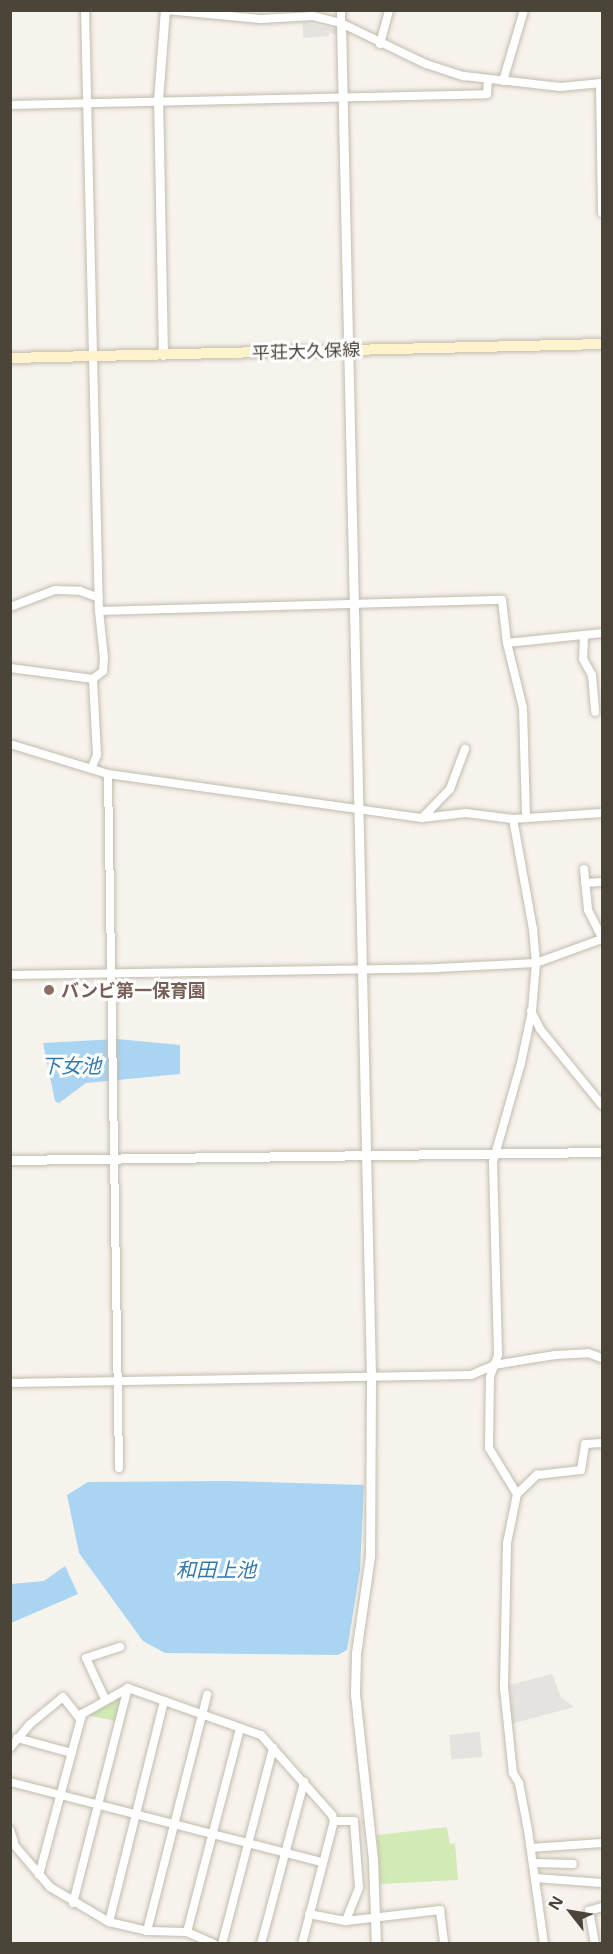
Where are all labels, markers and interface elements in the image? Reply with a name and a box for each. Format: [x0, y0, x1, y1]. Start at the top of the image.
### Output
street label: 平荘大久保線 [252, 338, 360, 364]
place label: バンビ第一保育園 [61, 979, 205, 1001]
marker: バンビ第一保育園 [42, 983, 56, 997]
water label: 下女池 [41, 1053, 101, 1077]
water label: 和田上池 [176, 1557, 256, 1581]
north arrow [541, 1882, 601, 1942]
text: N [543, 1891, 568, 1914]

